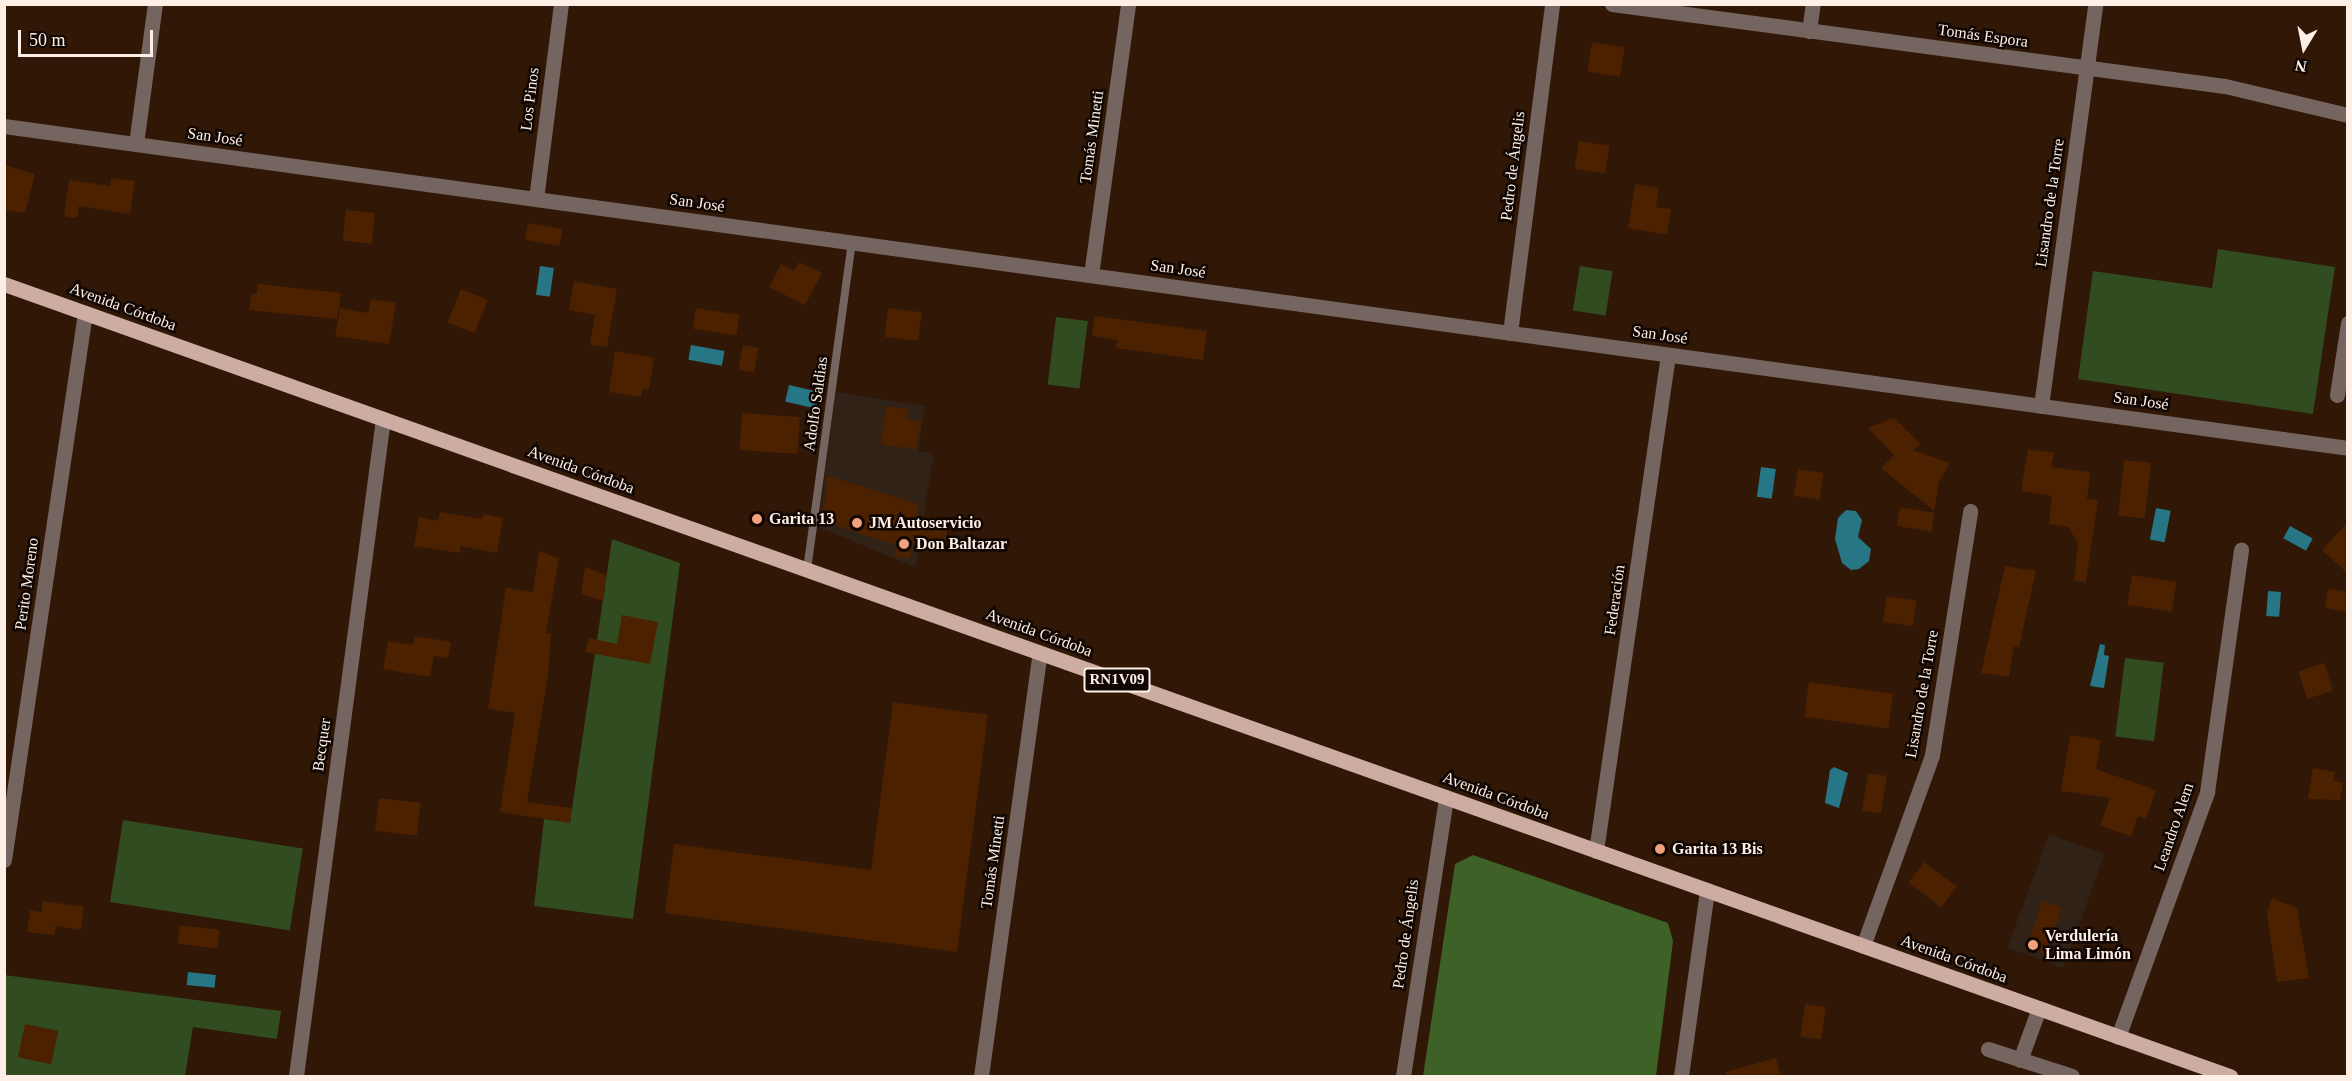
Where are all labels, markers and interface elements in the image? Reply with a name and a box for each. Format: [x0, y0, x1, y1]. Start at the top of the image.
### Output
scale bar [21, 18, 156, 56]
north arrow [2274, 18, 2334, 78]
street label: Tomás Espora [1937, 20, 2029, 52]
text: 50 m [29, 30, 66, 50]
text: N [2294, 57, 2308, 76]
street label: Los Pinos [517, 66, 543, 132]
street label: Tomás Minetti [1076, 89, 1108, 185]
street label: Pedro de Ángelis [1497, 110, 1529, 222]
street label: San José [186, 124, 244, 150]
street label: Lisandro de la Torre [2031, 137, 2069, 269]
street label: San José [668, 190, 726, 216]
street label: San José [1149, 256, 1207, 282]
street label: Avenida Córdoba [67, 279, 179, 335]
street label: San José [1631, 322, 1689, 348]
street label: Adolfo Saldias [800, 355, 832, 453]
street label: San José [2112, 388, 2170, 414]
street label: Avenida Córdoba [525, 442, 637, 498]
place label: Garita 13 [769, 509, 834, 529]
marker: Garita 13 [750, 512, 764, 526]
place label: JM Autoservicio [869, 513, 982, 533]
marker: JM Autoservicio [850, 516, 864, 530]
place label: Don Baltazar [916, 534, 1007, 554]
street label: Perito Moreno [11, 537, 43, 631]
marker: Don Baltazar [897, 537, 911, 551]
street label: Federación [1601, 563, 1629, 637]
street label: Avenida Córdoba [983, 605, 1095, 661]
street label: Lisandro de la Torre [1901, 628, 1943, 760]
road number: RN1V09 [1082, 668, 1152, 692]
street label: Becquer [309, 717, 335, 773]
street label: Avenida Córdoba [1440, 768, 1552, 824]
street label: Leandro Alem [2150, 780, 2198, 874]
street label: Tomás Minetti [977, 814, 1009, 910]
place label: Garita 13 Bis [1672, 839, 1763, 859]
marker: Garita 13 Bis [1653, 842, 1667, 856]
street label: Pedro de Ángelis [1389, 878, 1423, 990]
place label: Verdulería Lima Limón [2045, 926, 2131, 964]
street label: Avenida Córdoba [1898, 931, 2010, 987]
marker: Verdulería Lima Limón [2026, 938, 2040, 952]

